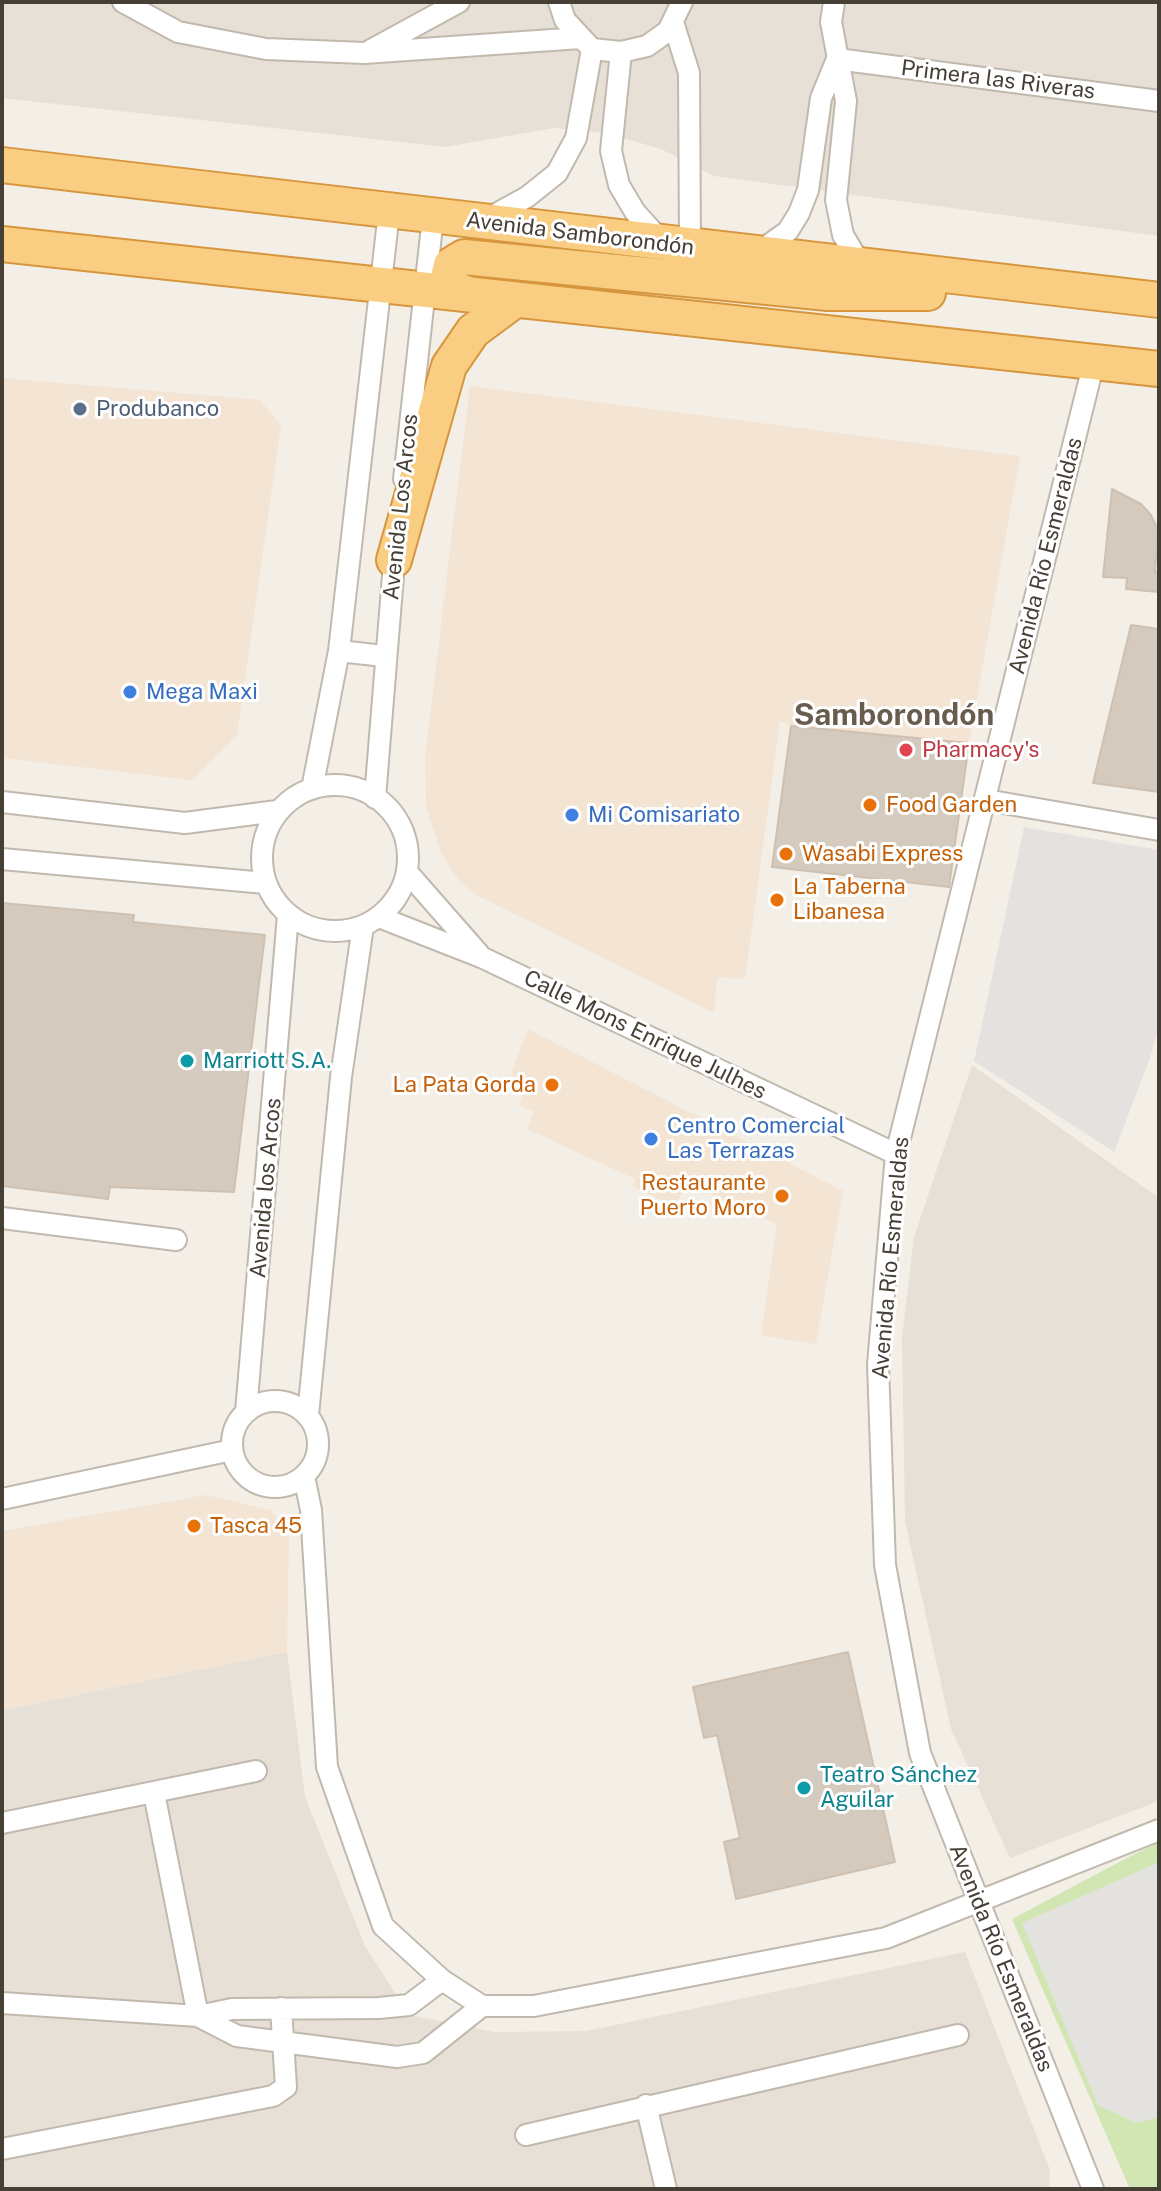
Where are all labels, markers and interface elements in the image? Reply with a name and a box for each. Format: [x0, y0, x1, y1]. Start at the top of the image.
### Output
street label: Primera las Riveras [899, 55, 1097, 105]
street label: Avenida Samborondón [464, 207, 696, 261]
place label: Produbanco [96, 396, 219, 422]
marker: Produbanco [71, 400, 89, 418]
street label: Avenida Los Arcos [378, 413, 424, 601]
street label: Avenida Río Esmeraldas [1004, 435, 1088, 677]
place label: Mega Maxi [146, 679, 258, 705]
marker: Mega Maxi [121, 683, 139, 701]
district label: Samborondón [794, 698, 994, 734]
place label: Pharmacy's [922, 737, 1039, 763]
marker: Pharmacy's [897, 741, 915, 759]
place label: Food Garden [886, 792, 1017, 818]
marker: Food Garden [861, 796, 879, 814]
place label: Mi Comisariato [588, 802, 740, 828]
marker: Mi Comisariato [563, 806, 581, 824]
place label: Wasabi Express [802, 841, 963, 867]
marker: Wasabi Express [777, 845, 795, 863]
place label: La Taberna Libanesa [793, 874, 906, 926]
marker: La Taberna Libanesa [768, 891, 786, 909]
street label: Calle Mons Enrique Julhes [520, 965, 770, 1105]
place label: Marriott S.A. [203, 1048, 331, 1074]
marker: Marriott S.A. [178, 1052, 196, 1070]
place label: La Pata Gorda [392, 1072, 536, 1098]
marker: La Pata Gorda [543, 1076, 561, 1094]
street label: Avenida los Arcos [245, 1097, 287, 1279]
place label: Centro Comercial Las Terrazas [667, 1113, 845, 1164]
marker: Centro Comercial Las Terrazas [642, 1130, 660, 1148]
street label: Avenida Río Esmeraldas [867, 1136, 915, 1380]
place label: Restaurante Puerto Moro [640, 1170, 766, 1222]
marker: Restaurante Puerto Moro [773, 1187, 791, 1205]
place label: Tasca 45 [210, 1513, 302, 1539]
marker: Tasca 45 [185, 1517, 203, 1535]
place label: Teatro Sánchez Aguilar [820, 1762, 977, 1814]
marker: Teatro Sánchez Aguilar [795, 1779, 813, 1797]
street label: Avenida Río Esmeraldas [943, 1840, 1059, 2076]

